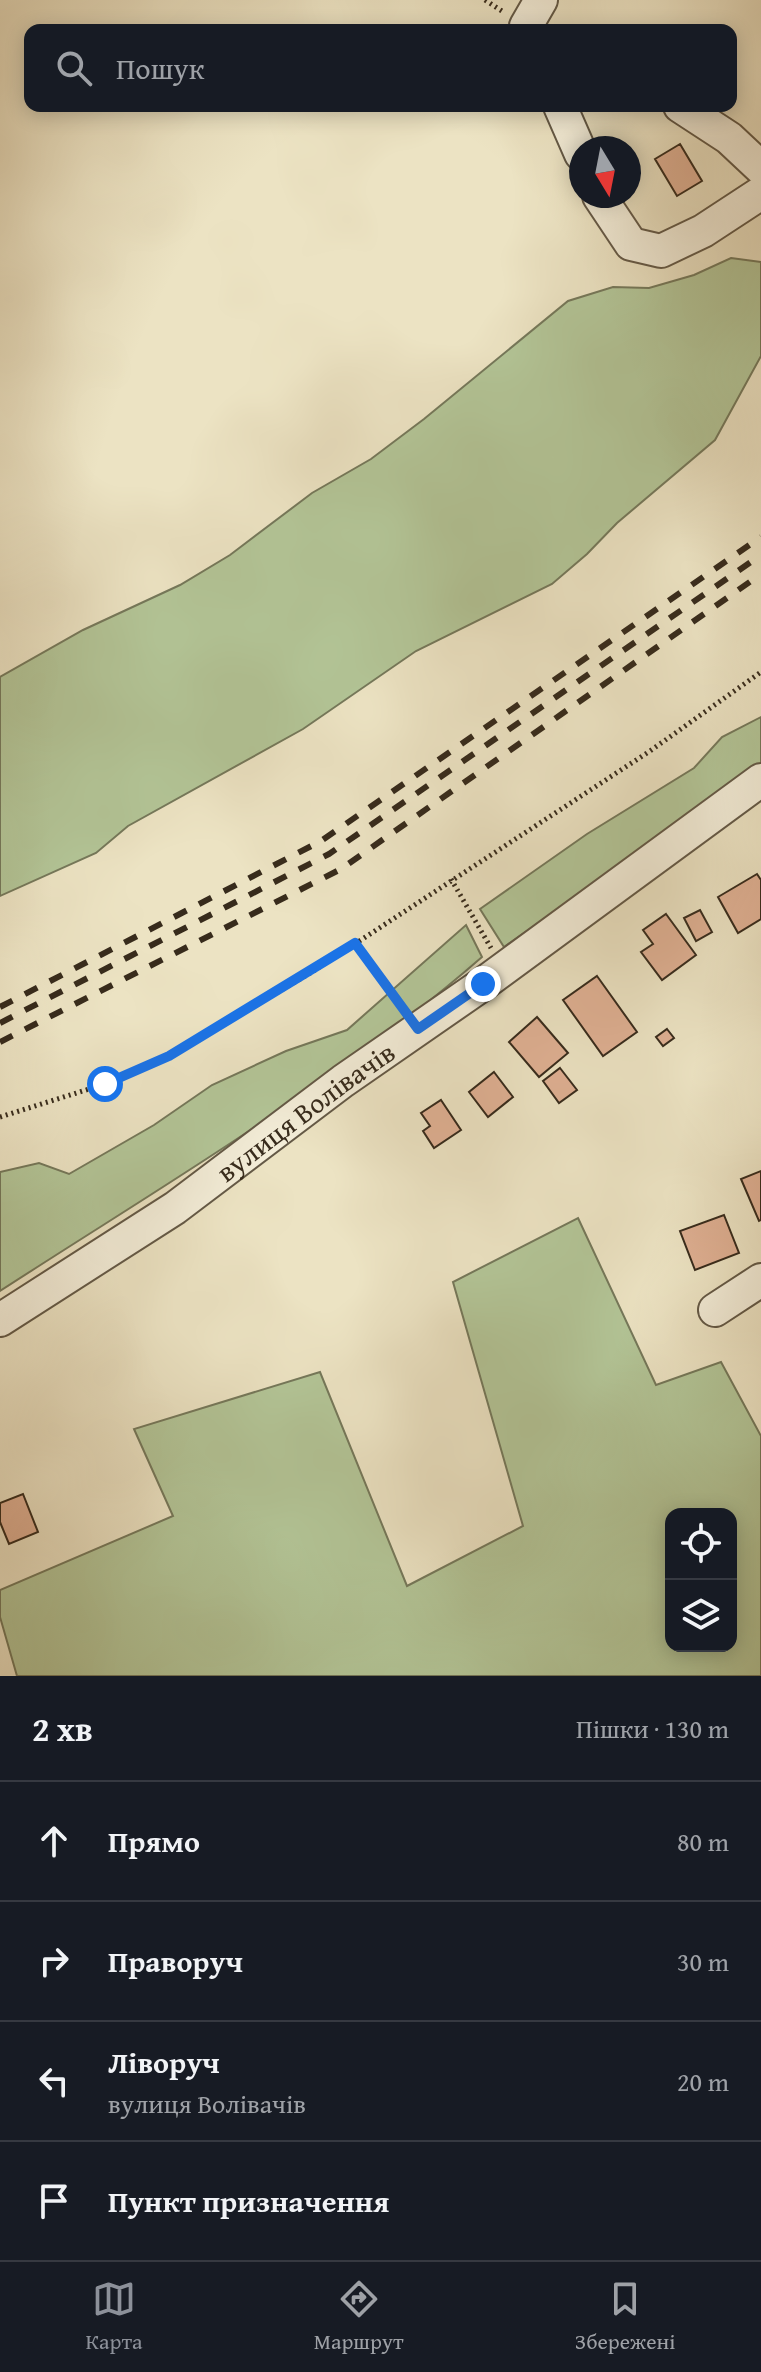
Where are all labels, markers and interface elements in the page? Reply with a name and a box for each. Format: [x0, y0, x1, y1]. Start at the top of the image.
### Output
search box [24, 24, 737, 112]
icon: search [52, 46, 96, 90]
text: Пошук [116, 46, 204, 90]
north arrow [569, 136, 641, 208]
route end [465, 966, 501, 1002]
street label: вулиця Волівачів [207, 1031, 403, 1191]
route start [87, 1066, 123, 1102]
map controls [665, 1508, 737, 1652]
button: locate [665, 1508, 737, 1580]
button: layers [665, 1580, 737, 1652]
text: 2 хв [32, 1704, 93, 1753]
text: Пішки · 130 m [576, 1709, 729, 1748]
icon: ahead [32, 1819, 76, 1863]
text: Прямо [108, 1819, 200, 1863]
text: 80 m [677, 1822, 729, 1861]
icon: right [32, 1939, 76, 1983]
text: Праворуч [108, 1939, 243, 1983]
text: 30 m [677, 1942, 729, 1981]
text: Ліворуч [108, 2040, 220, 2084]
icon: left [32, 2059, 76, 2103]
text: 20 m [677, 2062, 729, 2101]
text: вулиця Волівачів [108, 2084, 306, 2123]
icon: arrive [32, 2179, 76, 2223]
text: Пункт призначення [108, 2179, 389, 2223]
tab: Карта [86, 2277, 143, 2357]
tab: Маршрут [314, 2277, 404, 2357]
tab: Збережені [575, 2277, 675, 2357]

